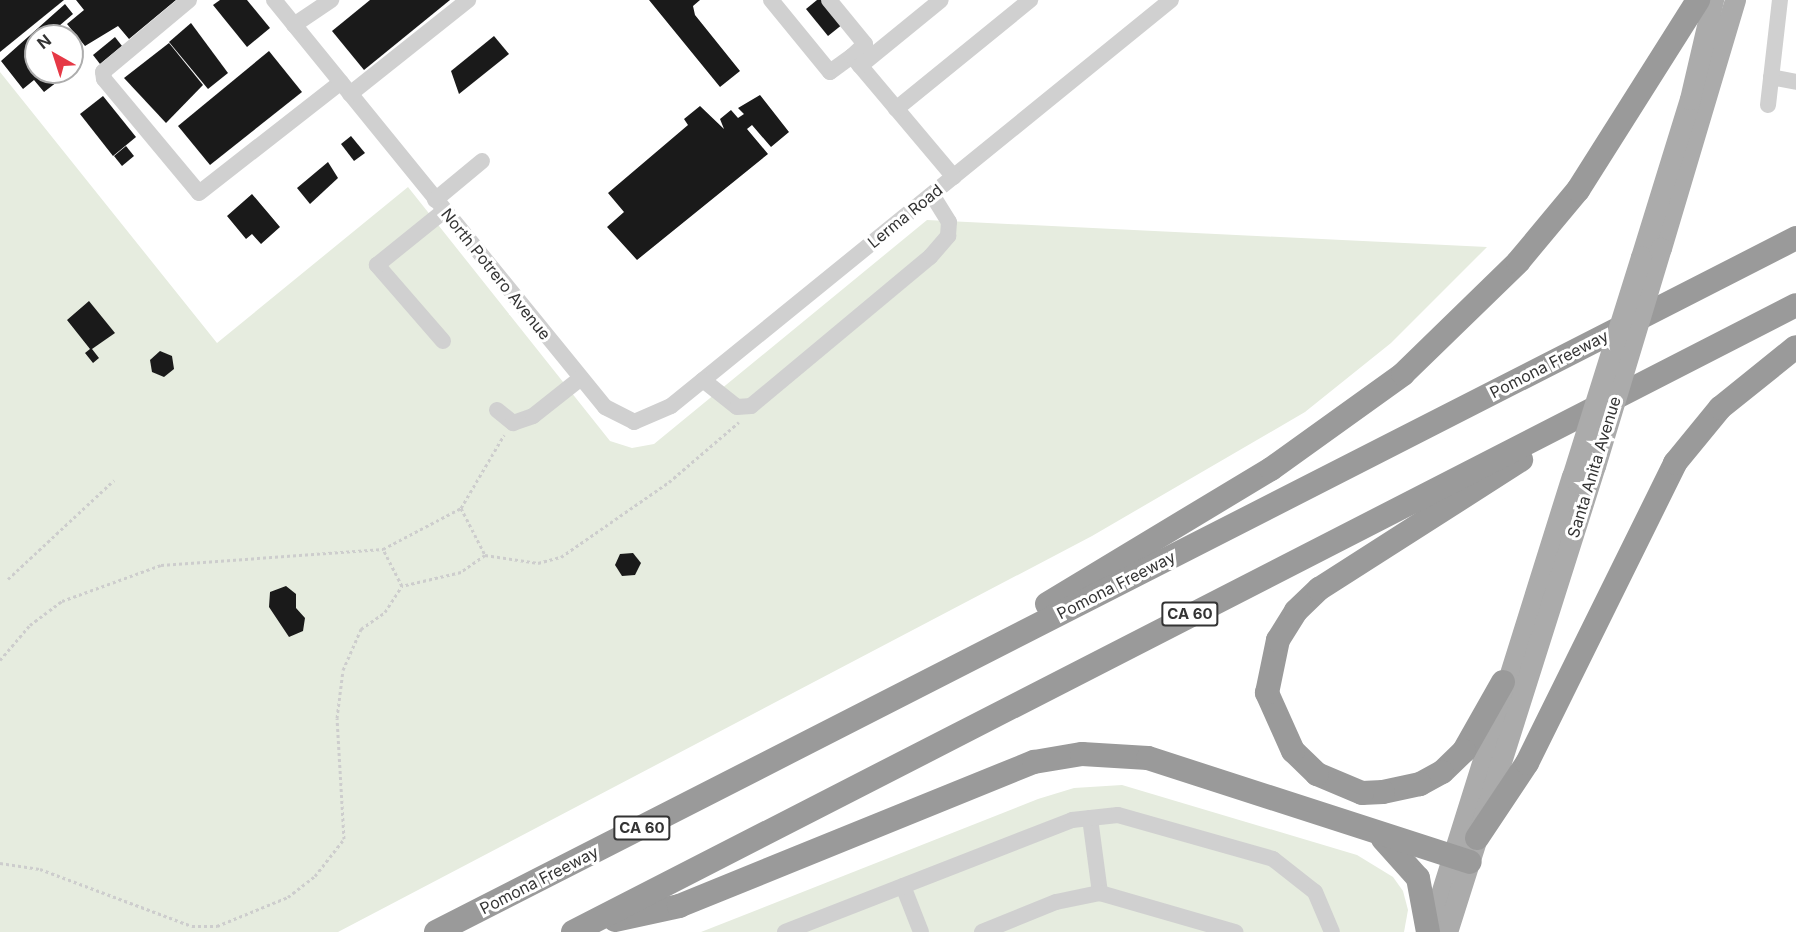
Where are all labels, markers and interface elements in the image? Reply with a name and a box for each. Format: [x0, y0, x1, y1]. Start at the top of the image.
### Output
north arrow [24, 24, 84, 84]
text: N [33, 30, 55, 53]
street label: Lerma Road [864, 180, 946, 252]
street label: North Potrero Avenue [437, 205, 555, 343]
street label: Pomona Freeway [1487, 326, 1611, 402]
street label: Santa Anita Avenue [1563, 394, 1625, 540]
street label: Pomona Freeway [1054, 547, 1178, 623]
road number: CA 60 [1160, 602, 1220, 626]
road number: CA 60 [612, 816, 672, 840]
street label: Pomona Freeway [477, 842, 601, 918]

